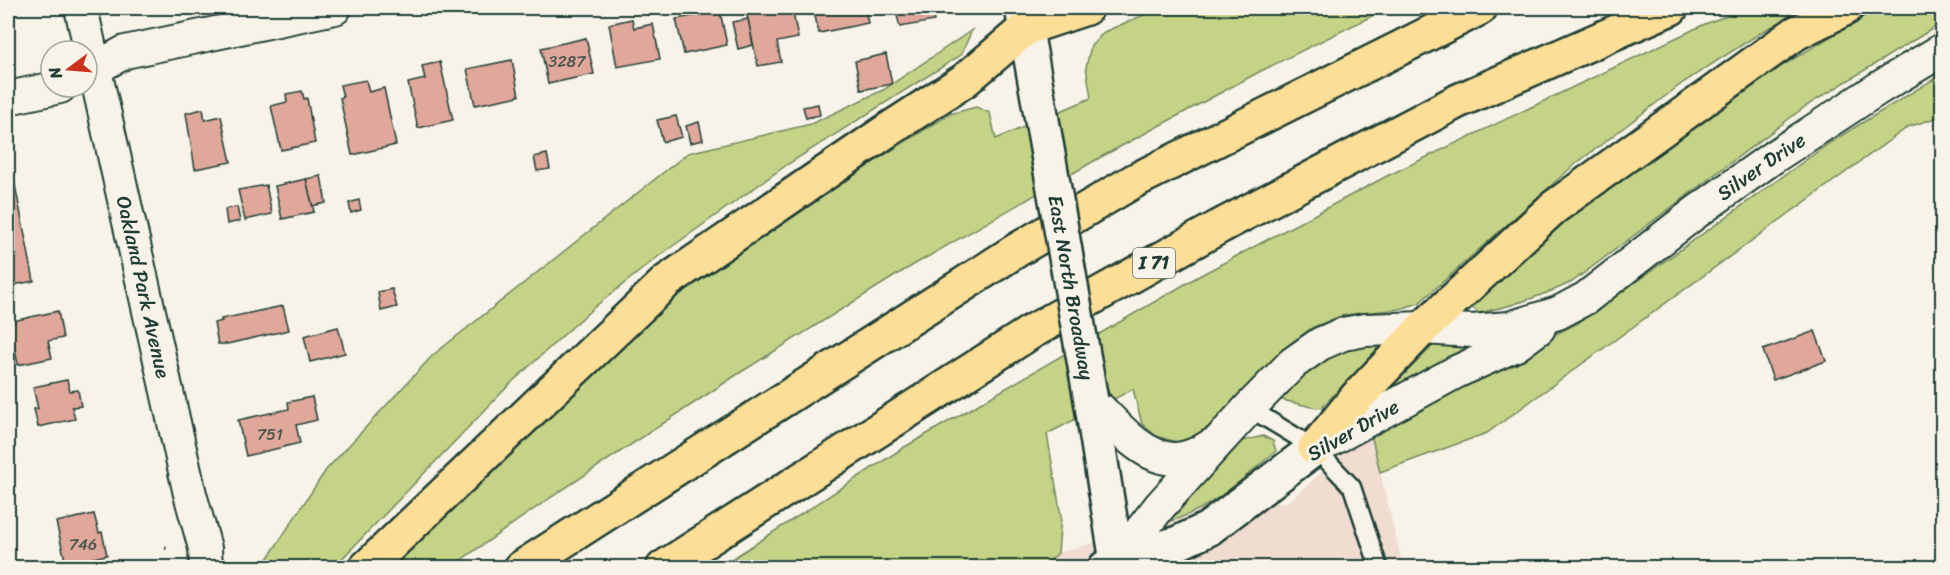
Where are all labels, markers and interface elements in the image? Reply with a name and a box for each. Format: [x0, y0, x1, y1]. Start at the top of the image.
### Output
north arrow [39, 39, 99, 99]
house number: 3287 [549, 47, 586, 76]
text: N [39, 63, 71, 83]
street label: Silver Drive [1709, 123, 1813, 210]
street label: East North Broadway [1037, 192, 1104, 383]
street label: Oakland Park Avenue [106, 193, 181, 382]
road number: I 71 [1133, 248, 1175, 278]
street label: Silver Drive [1300, 390, 1406, 471]
house number: 751 [257, 420, 283, 449]
house number: 746 [69, 530, 97, 559]

